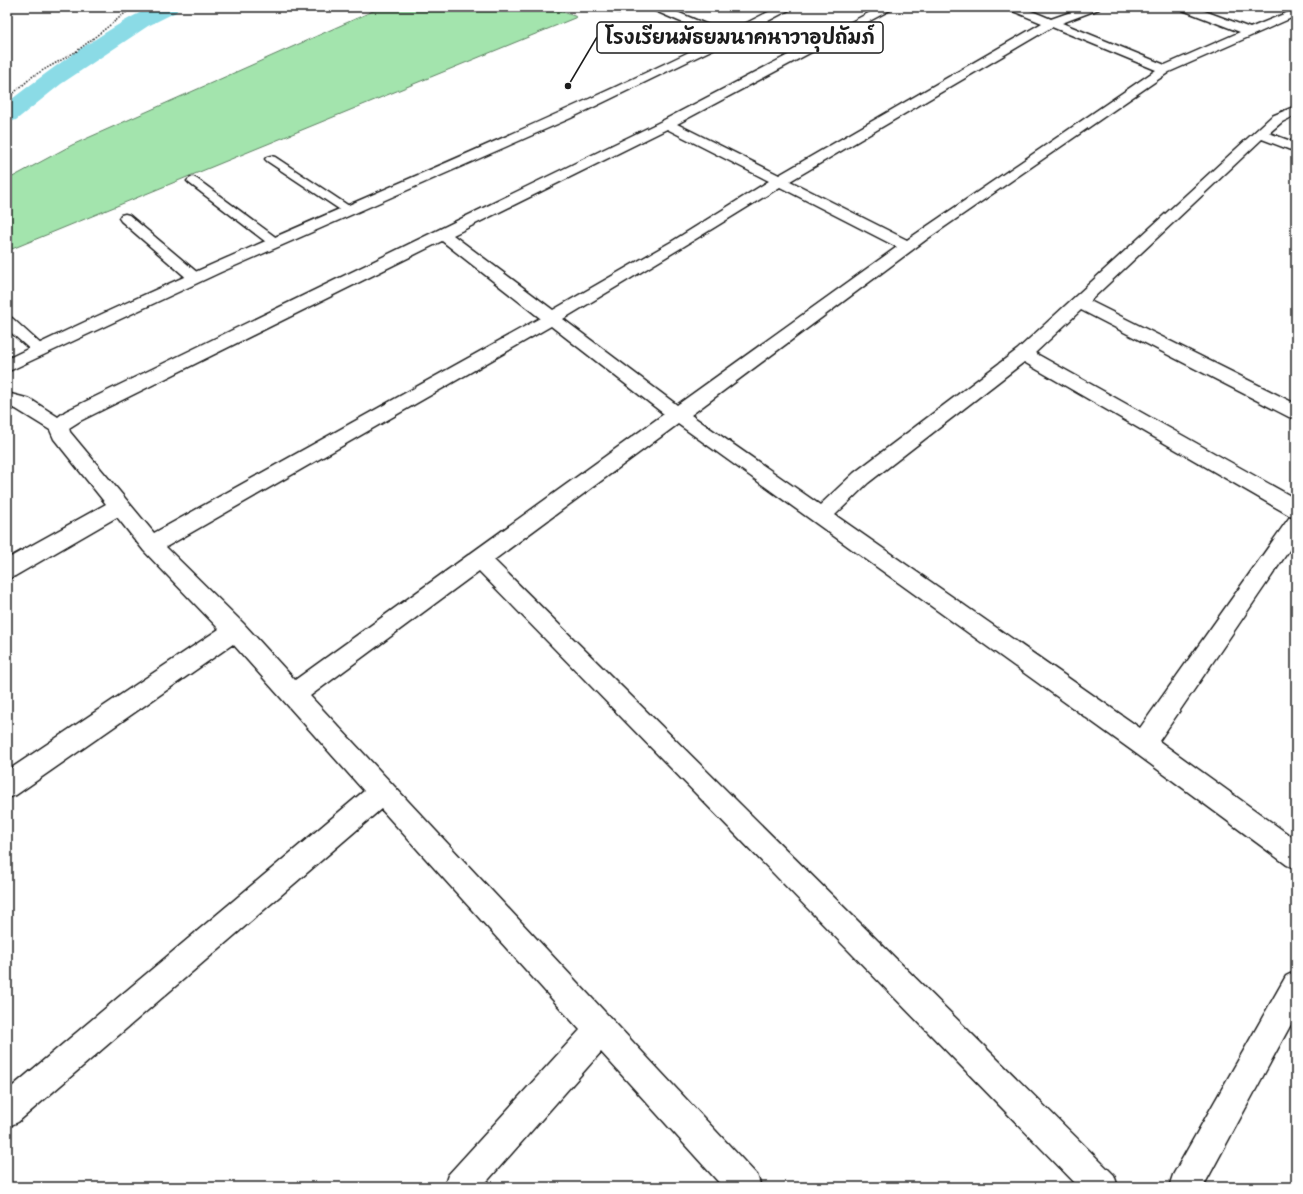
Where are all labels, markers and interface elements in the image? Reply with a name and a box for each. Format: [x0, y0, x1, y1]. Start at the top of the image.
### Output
callout: โรงเรียนมัธยมนาคนาวาอุปถัมภ์ [597, 22, 883, 53]
text: โรงเรียนมัธยมนาคนาวาอุปถัมภ์ [604, 24, 875, 53]

